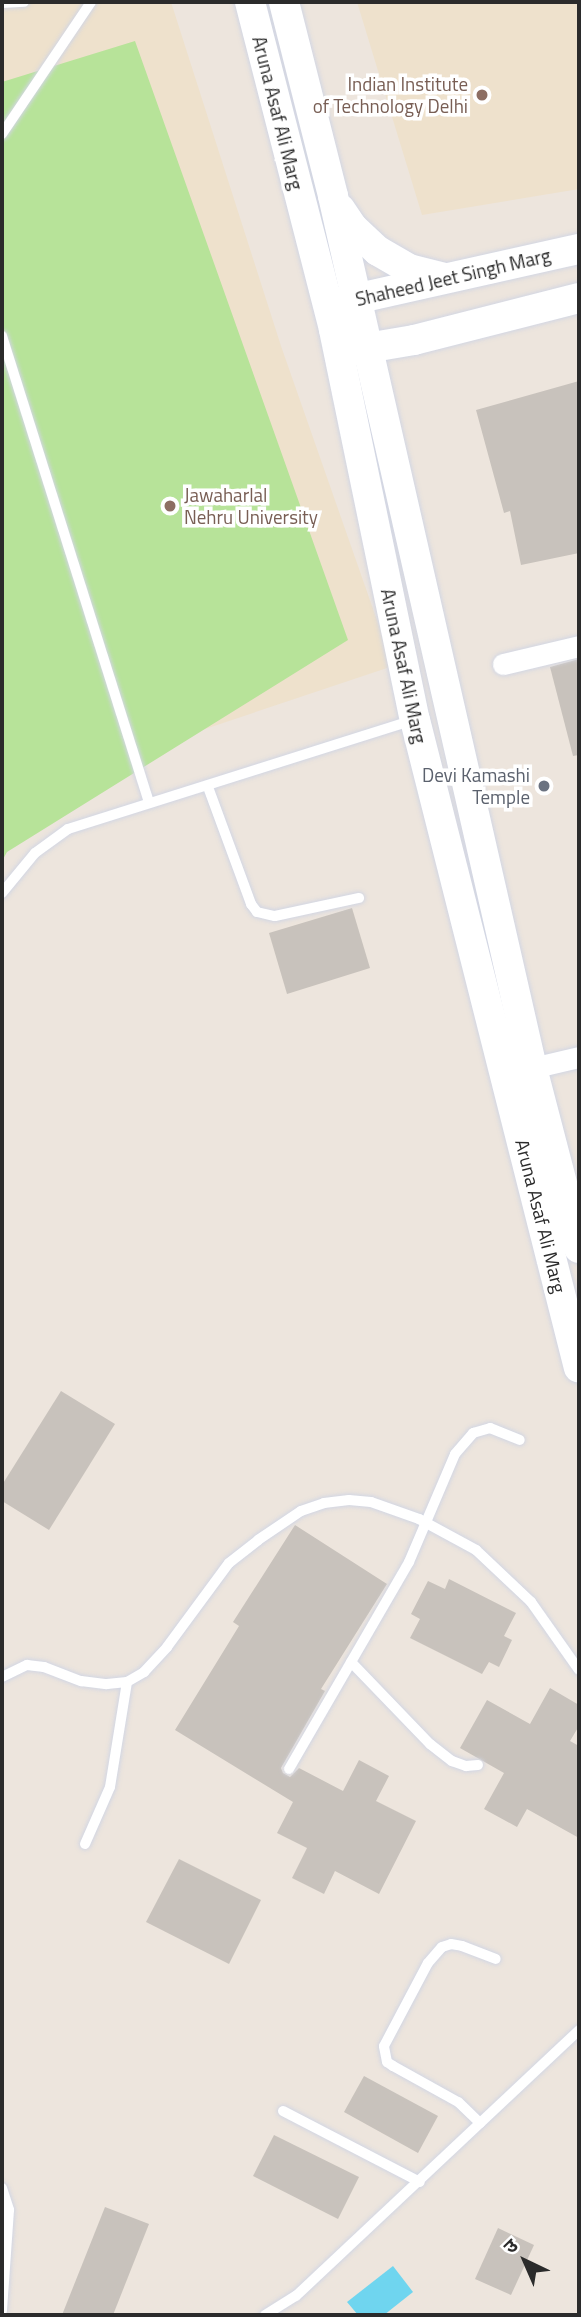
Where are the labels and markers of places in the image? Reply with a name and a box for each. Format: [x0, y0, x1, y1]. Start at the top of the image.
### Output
place label: Indian Institute of Technology Delhi [313, 73, 468, 117]
marker: Indian Institute of Technology Delhi [474, 87, 490, 103]
place label: Jawaharlal Nehru University [184, 484, 318, 528]
marker: Jawaharlal Nehru University [162, 498, 178, 514]
place label: Devi Kamashi Temple [422, 764, 530, 808]
marker: Devi Kamashi Temple [536, 778, 552, 794]

